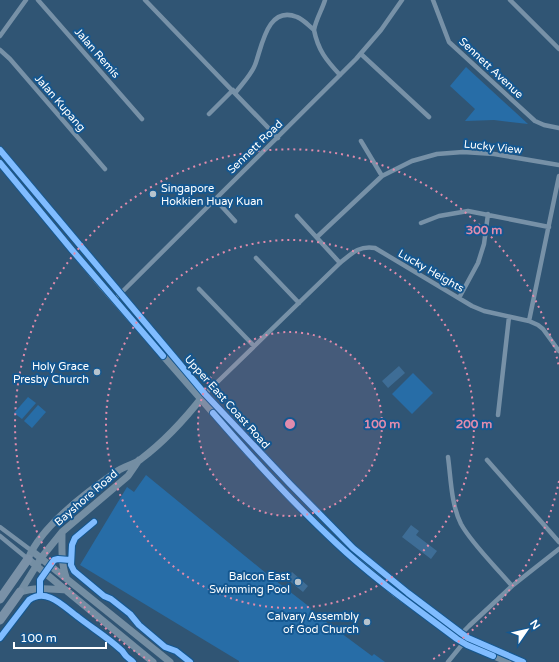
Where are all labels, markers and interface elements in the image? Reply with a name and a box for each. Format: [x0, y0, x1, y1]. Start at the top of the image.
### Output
street label: Jalan Remis [72, 25, 122, 81]
street label: Sennett Avenue [456, 35, 526, 101]
street label: Jalan Kupang [32, 72, 88, 134]
street label: Sennett Road [225, 117, 285, 177]
street label: Lucky View [463, 137, 523, 157]
place label: Singapore Hokkien Huay Kuan [161, 182, 263, 208]
marker: Singapore Hokkien Huay Kuan [148, 189, 158, 199]
text: 300 m [466, 223, 502, 237]
street label: Lucky Heights [396, 247, 466, 295]
street label: Upper East Coast Road [182, 353, 272, 451]
place label: Holy Grace Presby Church [13, 360, 89, 386]
marker: Holy Grace Presby Church [92, 367, 102, 377]
centre of rings [283, 417, 297, 431]
text: 100 m [364, 417, 400, 431]
text: 200 m [456, 417, 492, 431]
street label: Bayshore Road [52, 467, 120, 529]
place label: Balcon East Swimming Pool [209, 570, 290, 596]
marker: Balcon East Swimming Pool [293, 577, 303, 587]
place label: Calvary Assembly of God Church [267, 610, 359, 636]
north arrow [507, 610, 547, 650]
marker: Calvary Assembly of God Church [362, 617, 372, 627]
text: N [527, 617, 543, 632]
scale bar [14, 624, 106, 650]
text: 100 m [20, 631, 57, 645]

